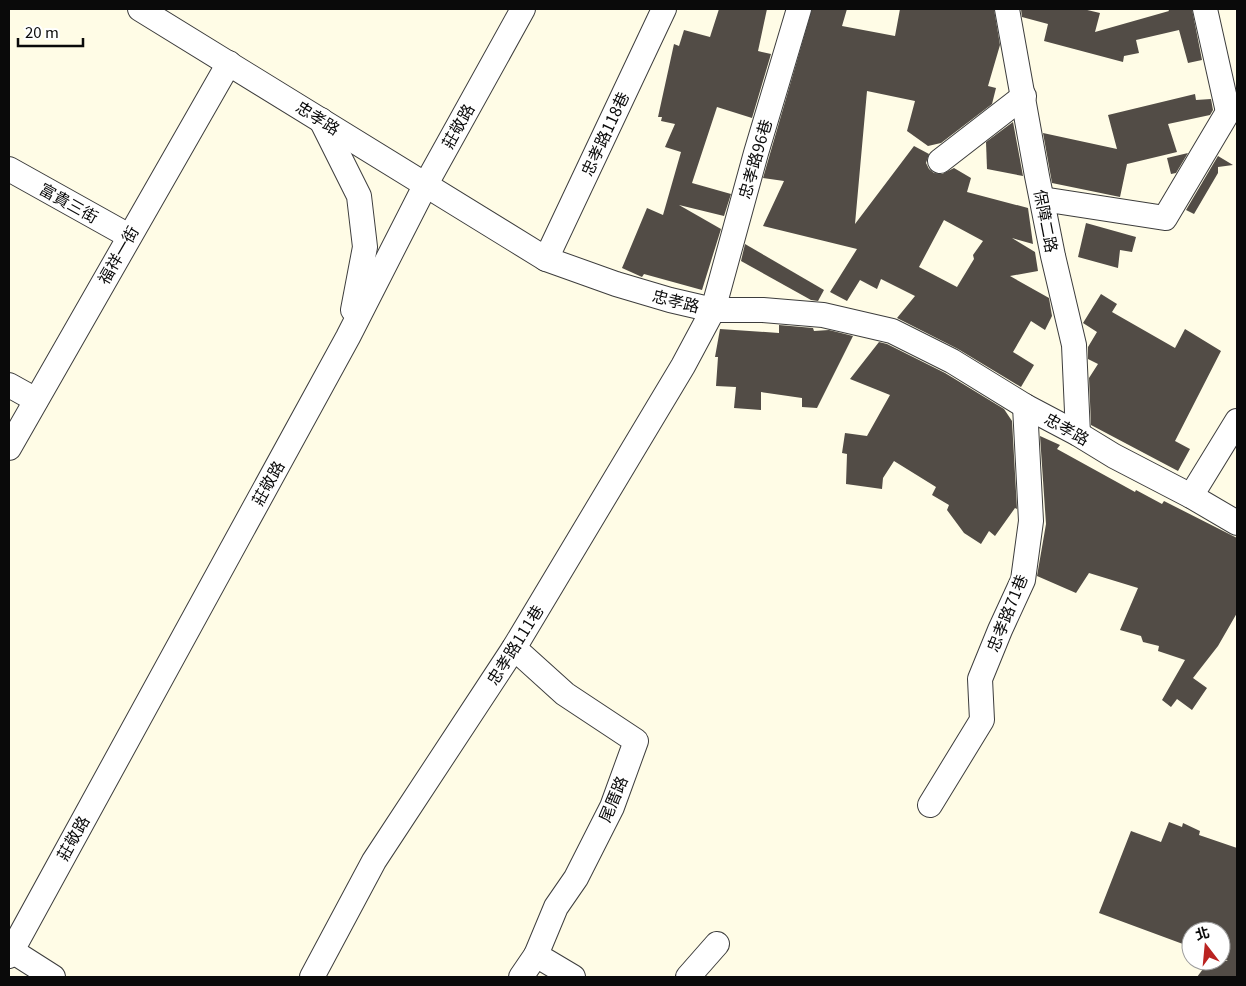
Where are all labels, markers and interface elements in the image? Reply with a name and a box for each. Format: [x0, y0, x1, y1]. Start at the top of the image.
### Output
scale bar [18, 15, 82, 47]
text: 20 m [25, 21, 59, 42]
street label: 忠孝路118巷 [574, 87, 634, 180]
street label: 忠孝路 [292, 94, 345, 140]
street label: 莊敬路 [435, 99, 479, 152]
street label: 忠孝路96巷 [731, 116, 777, 201]
street label: 富貴三街 [36, 176, 103, 228]
street label: 保障二路 [1029, 187, 1065, 255]
street label: 福祥一街 [91, 221, 144, 288]
street label: 忠孝路 [650, 283, 702, 317]
street label: 忠孝路 [1041, 406, 1094, 450]
street label: 莊敬路 [245, 456, 289, 509]
street label: 忠孝路71巷 [980, 570, 1033, 655]
street label: 忠孝路111巷 [480, 600, 548, 689]
street label: 尾厝路 [592, 772, 633, 825]
street label: 莊敬路 [50, 811, 94, 864]
north arrow [1181, 921, 1231, 971]
text: 北 [1193, 921, 1212, 944]

